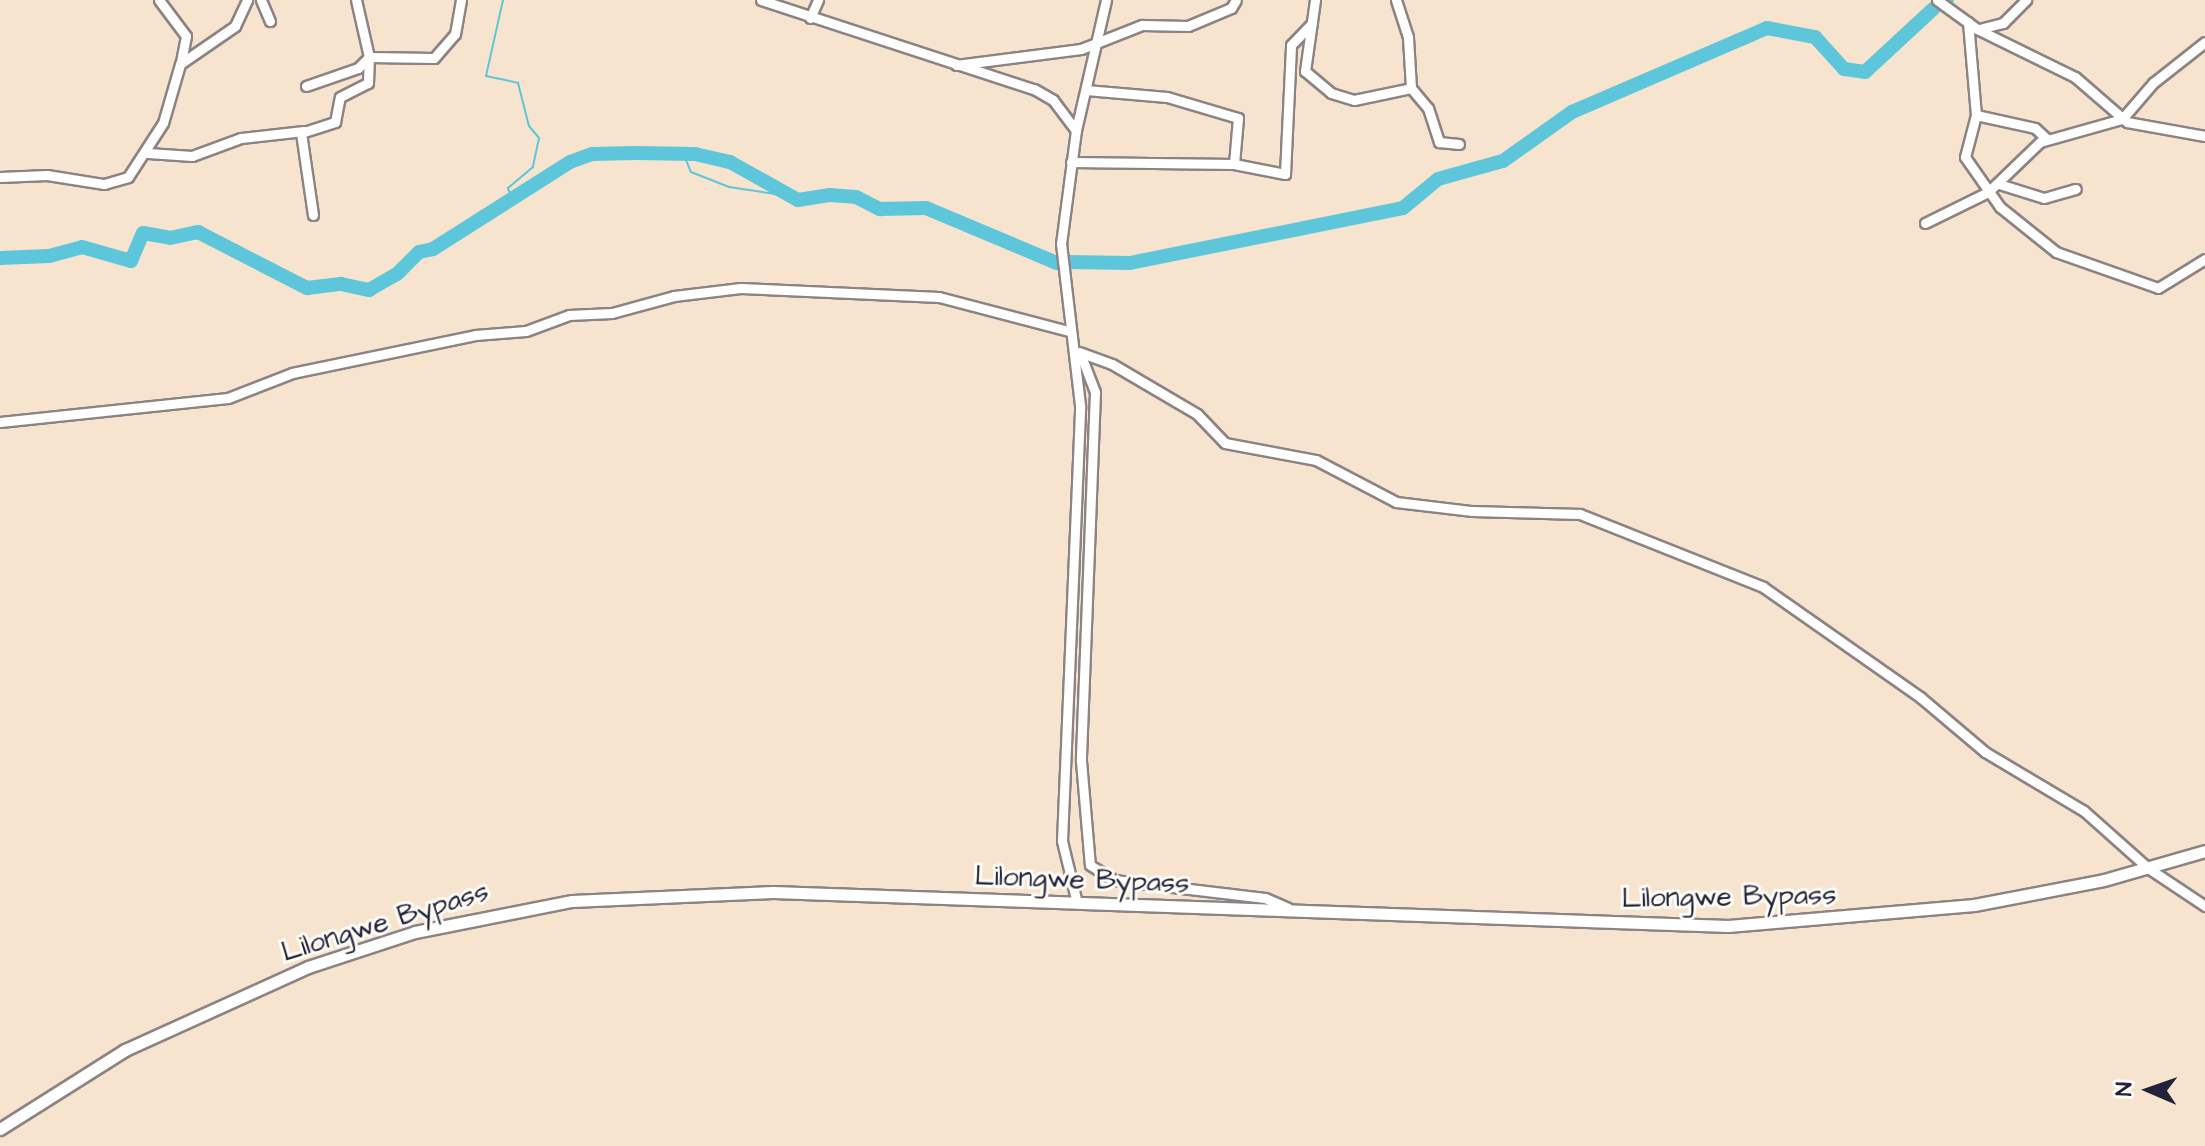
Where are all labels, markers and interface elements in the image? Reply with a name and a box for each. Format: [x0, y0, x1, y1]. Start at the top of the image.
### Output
street label: Lilongwe Bypass [974, 859, 1190, 901]
street label: Lilongwe Bypass [278, 875, 492, 969]
street label: Lilongwe Bypass [1622, 878, 1836, 916]
north arrow [2109, 1050, 2189, 1130]
text: N [2109, 1082, 2140, 1097]

